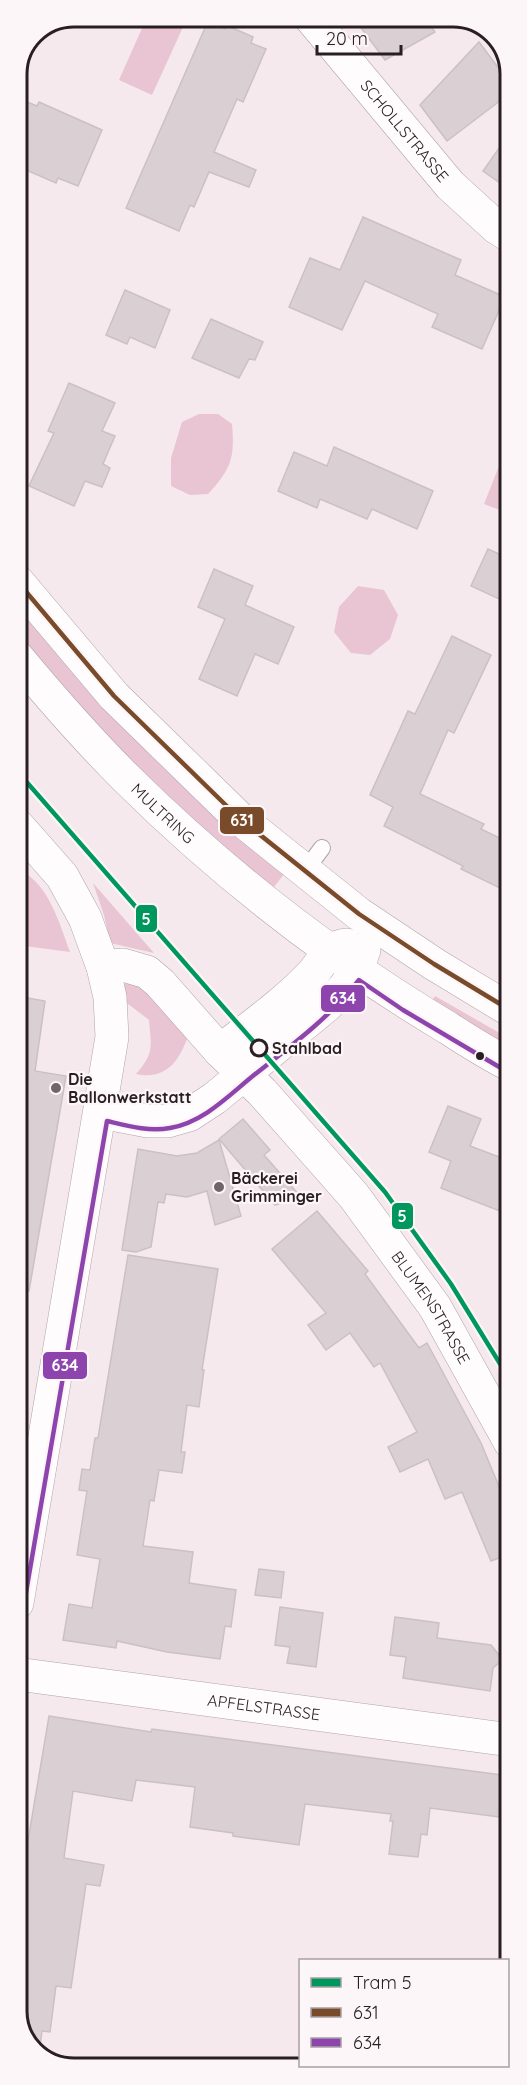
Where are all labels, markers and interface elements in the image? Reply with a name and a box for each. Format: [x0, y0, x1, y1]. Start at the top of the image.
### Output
scale bar [317, 18, 401, 56]
text: 20 m [326, 27, 368, 50]
street label: SCHOLLSTRASSE [356, 75, 453, 186]
street label: MULTRING [127, 779, 199, 848]
line badge: 631 [219, 806, 265, 835]
text: 631 [230, 810, 254, 830]
line badge: 5 [135, 904, 158, 933]
text: 5 [141, 909, 151, 929]
line badge: 634 [320, 984, 366, 1013]
text: 634 [330, 988, 357, 1008]
place label: Stahlbad [272, 1038, 342, 1058]
marker: Stahlbad [250, 1039, 268, 1057]
unlabelled marker [474, 1050, 486, 1062]
place label: Die Ballonwerkstatt [68, 1069, 192, 1107]
marker: Die Ballonwerkstatt [49, 1081, 63, 1095]
place label: Bäckerei Grimminger [231, 1168, 322, 1206]
marker: Bäckerei Grimminger [212, 1180, 226, 1194]
line badge: 5 [391, 1202, 414, 1230]
text: 5 [397, 1206, 407, 1226]
street label: BLUMENSTRASSE [387, 1247, 475, 1368]
line badge: 634 [42, 1351, 88, 1380]
text: 634 [52, 1355, 79, 1375]
street label: APFELSTRASSE [206, 1690, 321, 1724]
legend [299, 1959, 509, 2067]
text: Tram 5 [353, 1971, 412, 1994]
text: 631 [353, 2001, 379, 2024]
text: 634 [353, 2031, 382, 2054]

